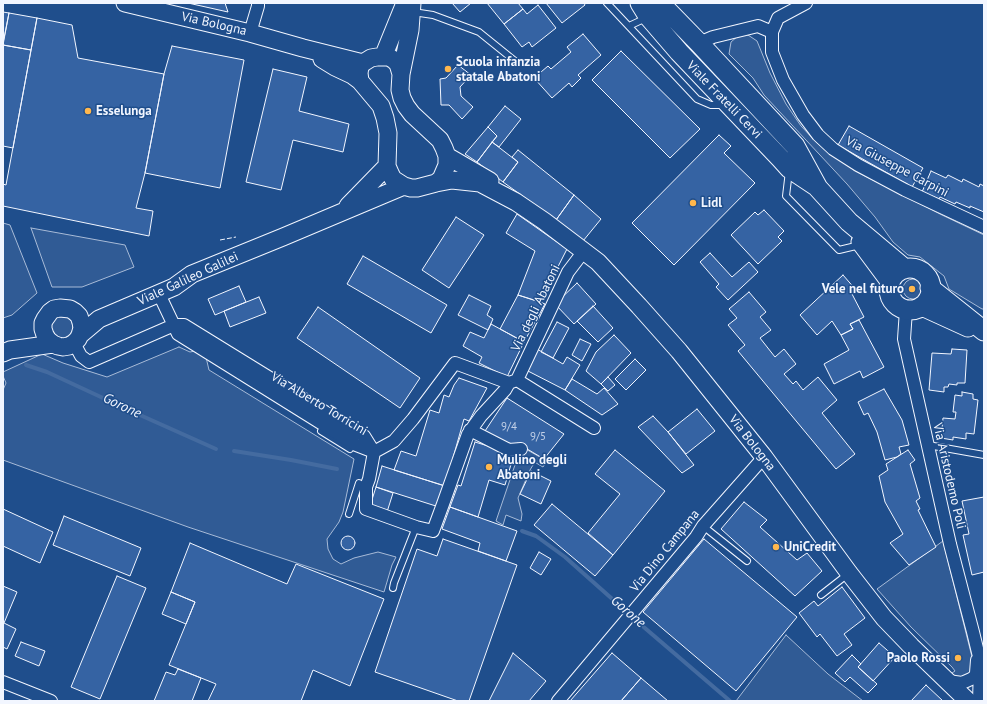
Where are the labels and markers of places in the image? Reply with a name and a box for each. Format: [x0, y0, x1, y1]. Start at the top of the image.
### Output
place label: Scuola infanzia statale Abatoni [456, 54, 540, 85]
marker: Scuola infanzia statale Abatoni [443, 64, 453, 74]
place label: Esselunga [96, 103, 152, 119]
marker: Esselunga [83, 106, 93, 116]
place label: Lidl [701, 195, 722, 211]
marker: Lidl [688, 198, 698, 208]
place label: Vele nel futuro [822, 281, 904, 297]
marker: Vele nel futuro [907, 284, 917, 294]
place label: Mulino degli Abatoni [497, 452, 567, 483]
marker: Mulino degli Abatoni [484, 462, 494, 472]
place label: UniCredit [784, 539, 836, 555]
marker: UniCredit [771, 542, 781, 552]
place label: Paolo Rossi [887, 650, 950, 666]
marker: Paolo Rossi [953, 653, 963, 663]

